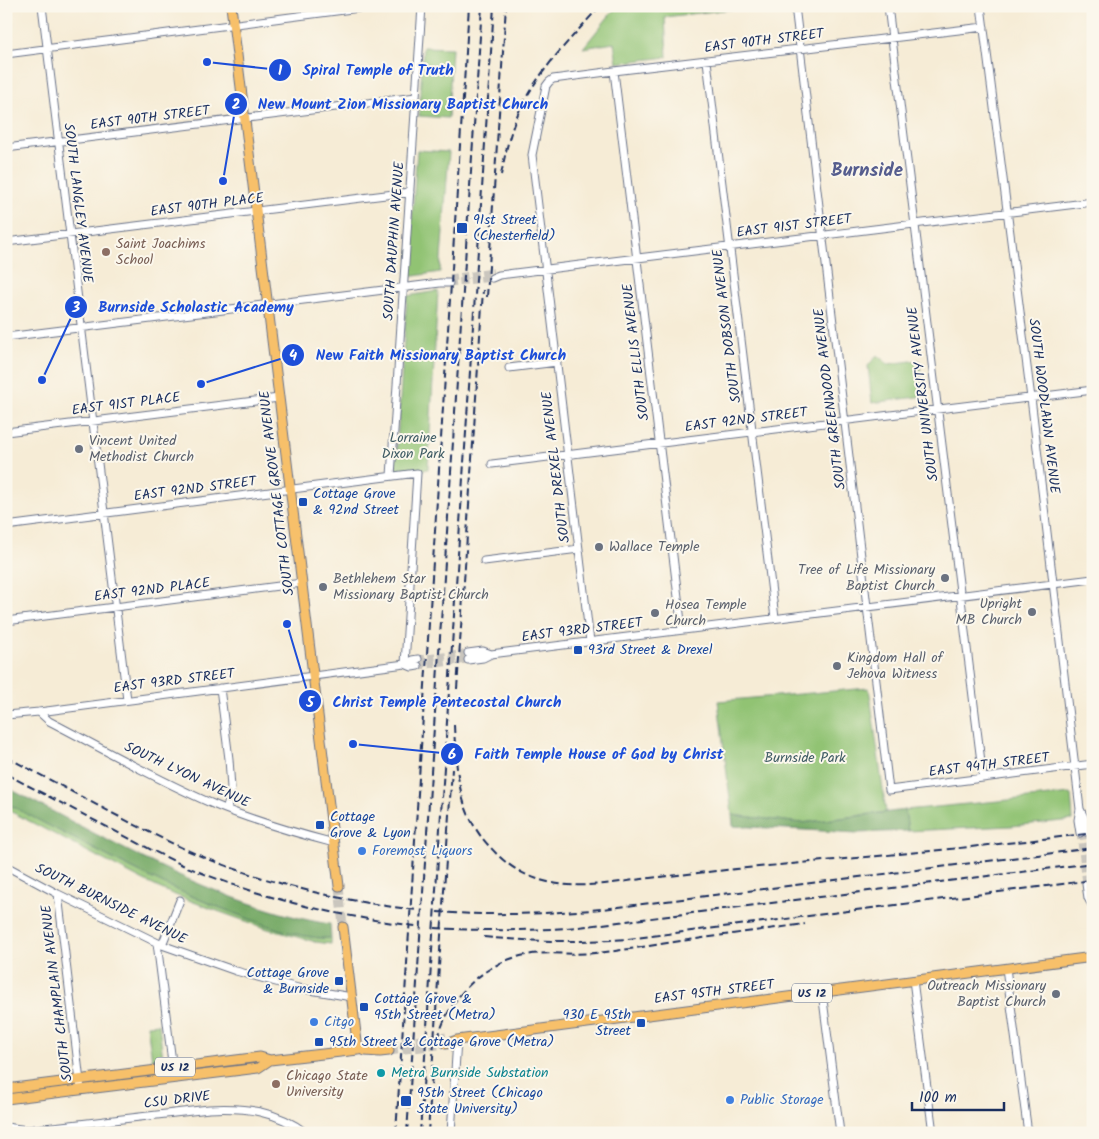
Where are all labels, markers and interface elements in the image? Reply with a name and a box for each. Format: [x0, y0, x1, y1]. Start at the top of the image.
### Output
street label: EAST 90TH STREET [703, 23, 827, 59]
callout: Spiral Temple of Truth [267, 55, 463, 85]
text: 1 [278, 59, 283, 83]
text: Spiral Temple of Truth [302, 59, 454, 83]
callout: New Mount Zion Missionary Baptist Church [223, 89, 559, 119]
text: 2 [232, 93, 241, 117]
text: New Mount Zion Missionary Baptist Church [258, 93, 548, 117]
street label: EAST 90TH STREET [89, 100, 213, 136]
street label: SOUTH LANGLEY AVENUE [57, 122, 99, 285]
district label: Burnside [831, 156, 903, 186]
street label: SOUTH DAUPHIN AVENUE [377, 160, 411, 321]
street label: EAST 90TH PLACE [149, 187, 266, 223]
street label: EAST 91ST STREET [735, 208, 854, 244]
place label: 91st Street (Chesterfield) [473, 209, 555, 247]
marker: 91st Street (Chesterfield) [455, 221, 469, 235]
place label: Saint Joachims School [116, 233, 205, 271]
marker: Saint Joachims School [100, 246, 112, 258]
street label: SOUTH DOBSON AVENUE [707, 247, 747, 404]
street label: SOUTH ELLIS AVENUE [617, 281, 655, 422]
callout: Burnside Scholastic Academy [64, 292, 304, 322]
text: 3 [71, 296, 80, 320]
text: Burnside Scholastic Academy [98, 296, 294, 320]
street label: SOUTH UNIVERSITY AVENUE [901, 305, 945, 483]
street label: SOUTH GREENWOOD AVENUE [808, 306, 852, 491]
street label: SOUTH WOODLAWN AVENUE [1022, 317, 1066, 496]
callout: New Faith Missionary Baptist Church [281, 340, 576, 370]
text: 4 [289, 344, 297, 368]
text: New Faith Missionary Baptist Church [316, 344, 566, 368]
street label: EAST 91ST PLACE [70, 386, 182, 422]
street label: SOUTH COTTAGE GROVE AVENUE [253, 388, 300, 597]
street label: SOUTH DREXEL AVENUE [536, 389, 576, 544]
street label: EAST 92ND STREET [683, 401, 810, 438]
park label: Lorraine Dixon Park [381, 427, 445, 465]
place label: Vincent United Methodist Church [89, 430, 194, 468]
marker: Vincent United Methodist Church [73, 443, 85, 455]
street label: EAST 92ND STREET [132, 470, 259, 507]
place label: Cottage Grove & 92nd Street [313, 483, 400, 521]
marker: Cottage Grove & 92nd Street [297, 496, 309, 508]
place label: Wallace Temple [609, 536, 700, 558]
marker: Wallace Temple [593, 541, 605, 553]
place label: Tree of Life Missionary Baptist Church [798, 559, 935, 597]
place label: Bethlehem Star Missionary Baptist Church [333, 568, 489, 606]
street label: EAST 92ND PLACE [93, 572, 212, 608]
marker: Tree of Life Missionary Baptist Church [939, 572, 951, 584]
marker: Bethlehem Star Missionary Baptist Church [317, 581, 329, 593]
place label: Upright MB Church [955, 593, 1023, 631]
place label: Hosea Temple Church [665, 594, 747, 632]
marker: Upright MB Church [1026, 606, 1038, 618]
marker: Hosea Temple Church [649, 607, 661, 619]
street label: EAST 93RD STREET [520, 611, 645, 648]
place label: 93rd Street & Drexel [588, 639, 713, 661]
marker: 93rd Street & Drexel [572, 644, 584, 656]
place label: Kingdom Hall of Jehova Witness [847, 647, 945, 685]
marker: Kingdom Hall of Jehova Witness [831, 660, 843, 672]
street label: EAST 93RD STREET [112, 662, 237, 699]
callout: Christ Temple Pentecostal Church [297, 686, 571, 716]
text: 5 [305, 691, 315, 715]
text: Christ Temple Pentecostal Church [332, 691, 562, 715]
street label: SOUTH LYON AVENUE [121, 736, 254, 814]
callout: Faith Temple House of God by Christ [440, 739, 734, 769]
text: 6 [448, 743, 456, 767]
text: Faith Temple House of God by Christ [474, 743, 724, 767]
park label: Burnside Park [764, 747, 846, 769]
street label: EAST 94TH STREET [927, 747, 1052, 783]
place label: Cottage Grove & Lyon [330, 806, 411, 844]
marker: Cottage Grove & Lyon [314, 819, 326, 831]
place label: Foremost Liquors [372, 840, 472, 862]
marker: Foremost Liquors [356, 845, 368, 857]
street label: SOUTH BURNSIDE AVENUE [31, 858, 191, 951]
street label: SOUTH CHAMPLAIN AVENUE [35, 903, 79, 1082]
place label: Cottage Grove & Burnside [247, 962, 330, 1000]
street label: EAST 95TH STREET [653, 974, 777, 1010]
marker: Cottage Grove & Burnside [333, 975, 345, 987]
place label: Outreach Missionary Baptist Church [927, 975, 1046, 1013]
road number: US 12 [792, 984, 832, 1002]
place label: Cottage Grove & 95th Street (Metra) [374, 988, 496, 1026]
marker: Outreach Missionary Baptist Church [1050, 988, 1062, 1000]
marker: Cottage Grove & 95th Street (Metra) [358, 1001, 370, 1013]
place label: 930 E 95th Street [562, 1004, 632, 1042]
place label: Citgo [324, 1011, 354, 1033]
marker: Citgo [308, 1016, 320, 1028]
marker: 930 E 95th Street [635, 1017, 647, 1029]
place label: 95th Street & Cottage Grove (Metra) [329, 1031, 554, 1053]
marker: 95th Street & Cottage Grove (Metra) [313, 1036, 325, 1048]
road number: US 12 [155, 1058, 195, 1076]
place label: Metra Burnside Substation [391, 1062, 549, 1084]
place label: Chicago State University [286, 1065, 368, 1103]
marker: Metra Burnside Substation [375, 1067, 387, 1079]
marker: Chicago State University [270, 1078, 282, 1090]
scale bar [912, 1079, 1004, 1111]
place label: 95th Street (Chicago State University) [417, 1082, 543, 1120]
street label: CSU DRIVE [142, 1085, 212, 1115]
text: 100 m [919, 1086, 957, 1110]
place label: Public Storage [740, 1089, 824, 1111]
marker: 95th Street (Chicago State University) [399, 1094, 413, 1108]
marker: Public Storage [724, 1094, 736, 1106]

